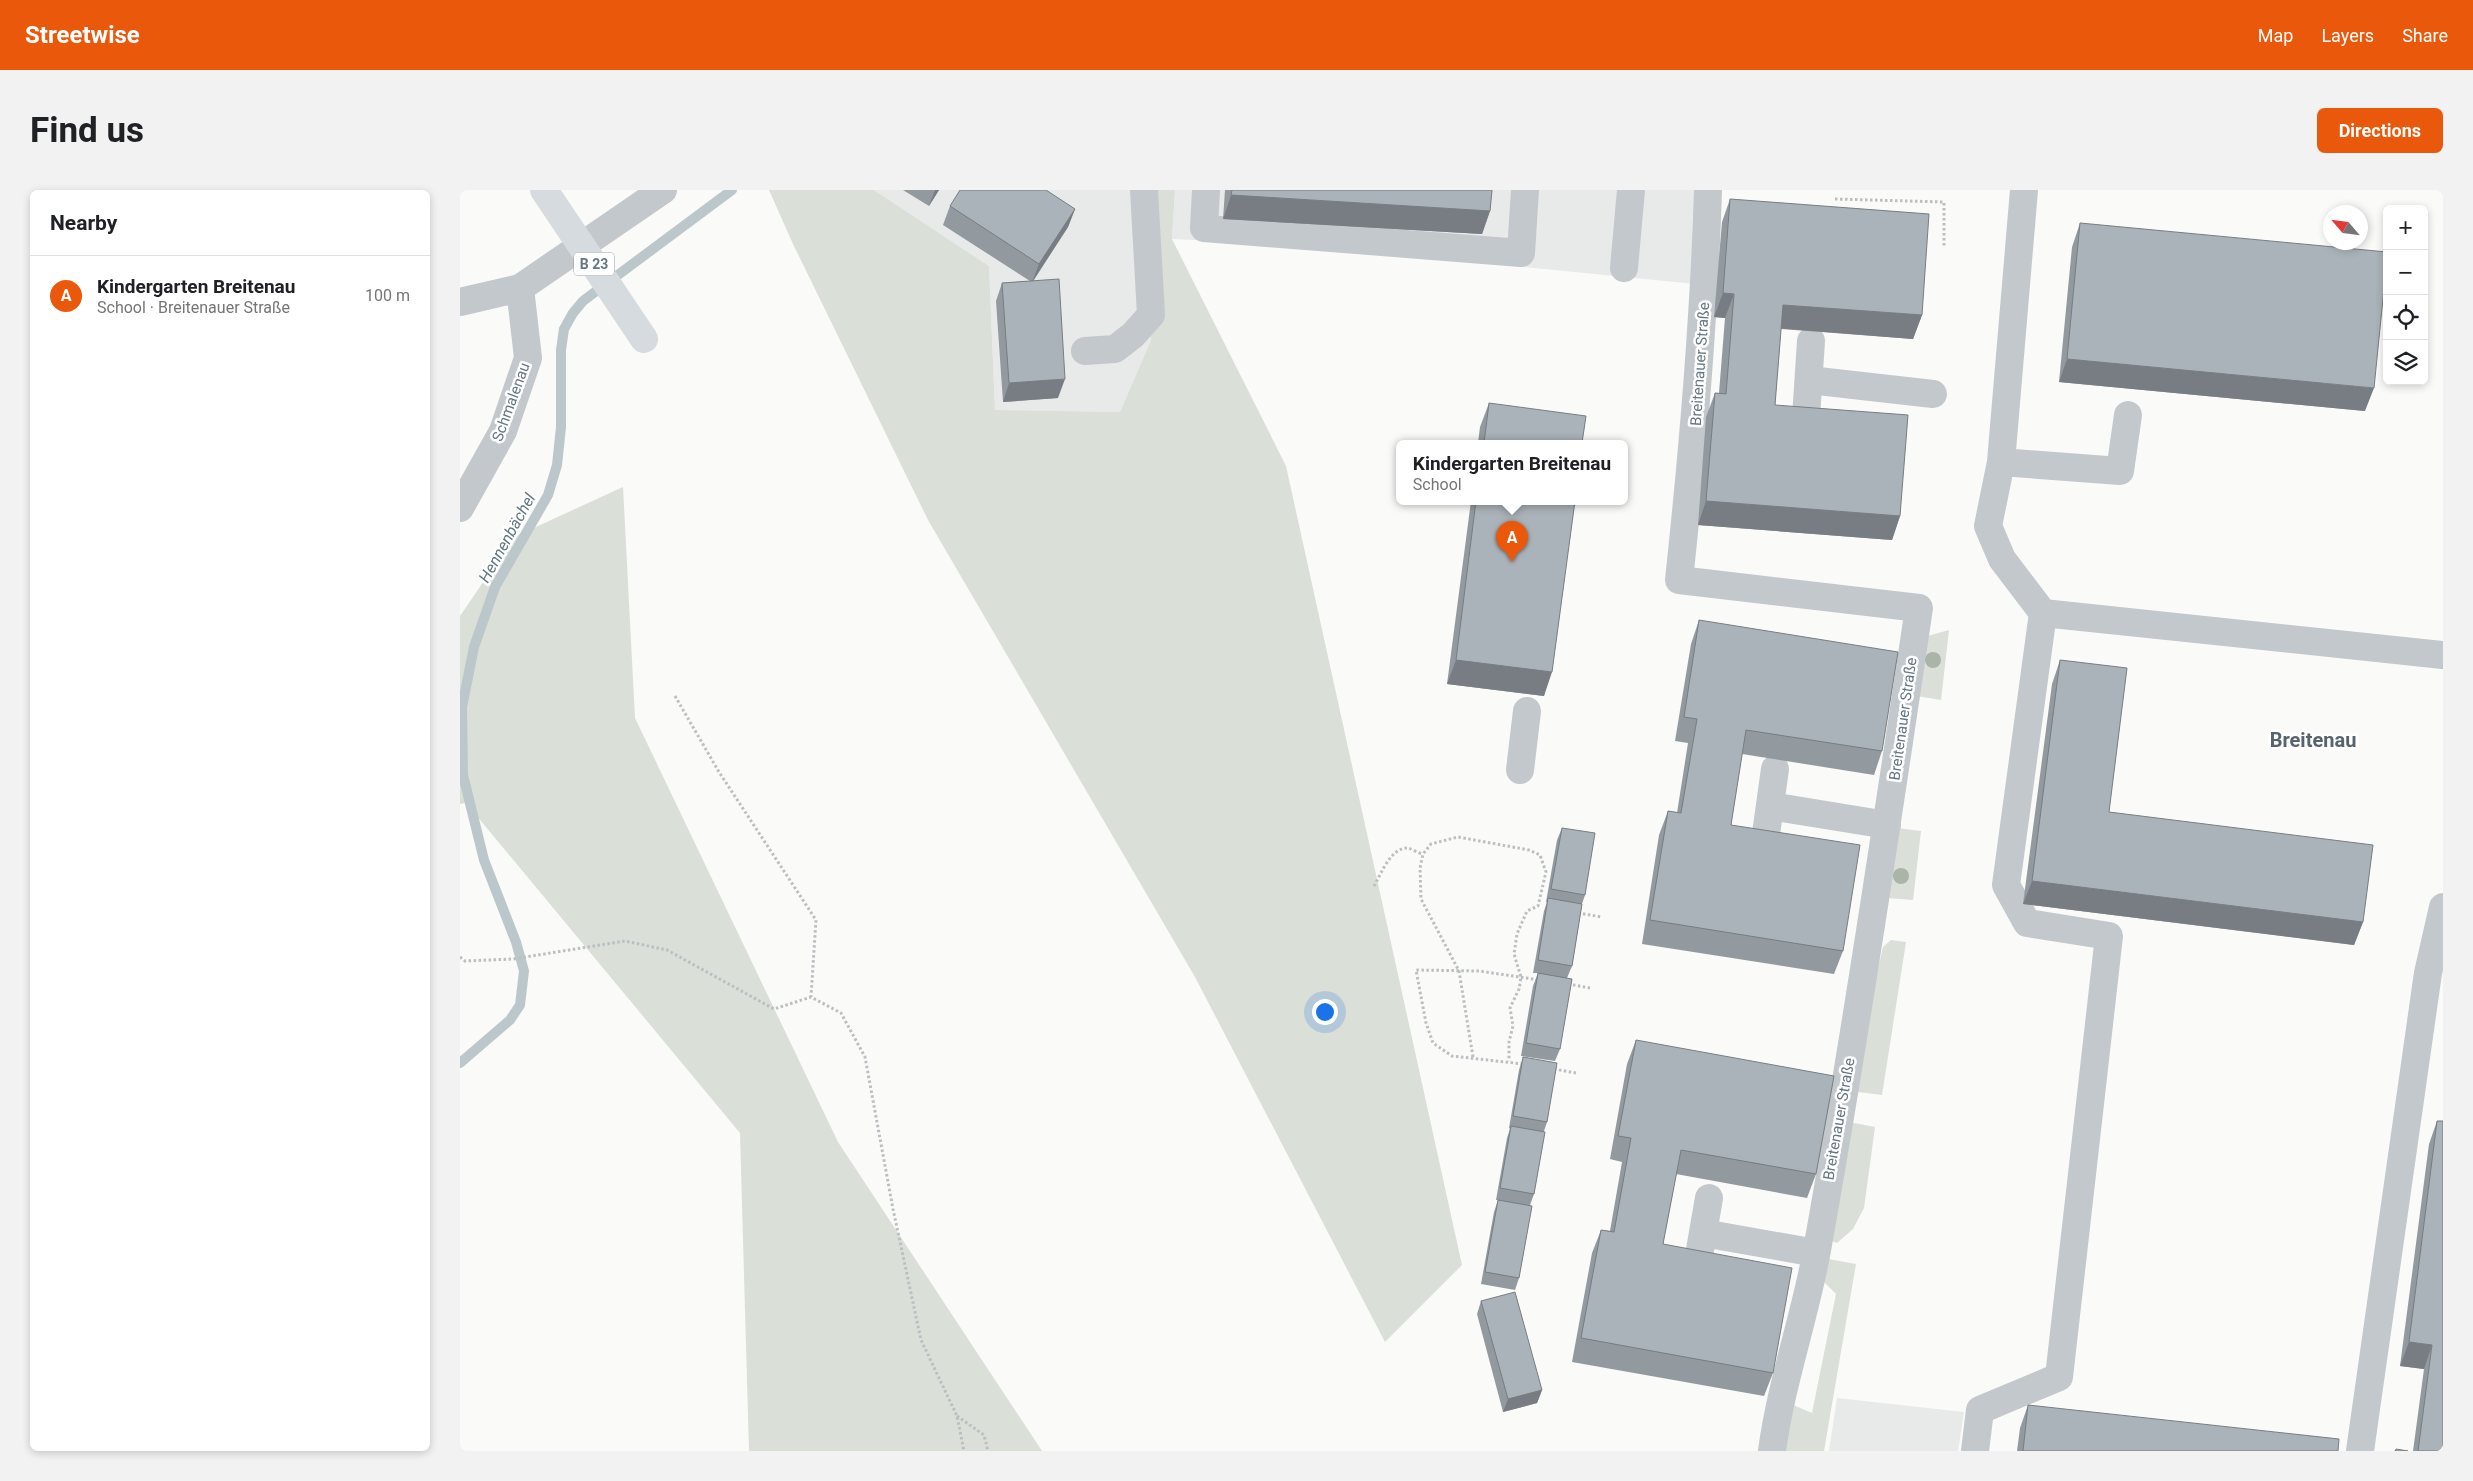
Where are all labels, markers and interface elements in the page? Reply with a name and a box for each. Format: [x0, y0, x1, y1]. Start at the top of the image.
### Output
text: Streetwise [25, 21, 140, 49]
text: Map [2258, 25, 2293, 46]
text: Layers [2321, 25, 2374, 46]
text: Share [2402, 25, 2448, 46]
button: Directions [2317, 108, 2443, 153]
text: Find us [30, 110, 144, 151]
north arrow [2323, 205, 2368, 250]
map controls [2383, 205, 2428, 385]
button: + [2383, 205, 2428, 250]
text: Nearby [50, 211, 117, 235]
button: − [2383, 250, 2428, 295]
road number: B 23 [574, 252, 614, 276]
text: Kindergarten Breitenau [97, 275, 295, 298]
text: A [61, 286, 71, 305]
text: 100 m [365, 286, 410, 305]
button: locate [2383, 295, 2428, 340]
text: School · Breitenauer Straße [97, 298, 290, 317]
street label: Breitenauer Straße [1687, 302, 1713, 426]
button: layers [2383, 340, 2428, 385]
street label: Schmalenau [488, 360, 534, 444]
popup [1396, 440, 1628, 505]
text: Kindergarten Breitenau [1413, 452, 1611, 475]
text: School [1413, 475, 1462, 494]
water label: Hennenbächel [475, 490, 539, 586]
pin: A [1496, 521, 1528, 562]
street label: Breitenauer Straße [1885, 656, 1921, 782]
district label: Breitenau [2270, 728, 2356, 752]
your location [1312, 999, 1338, 1025]
street label: Breitenauer Straße [1819, 1056, 1859, 1182]

